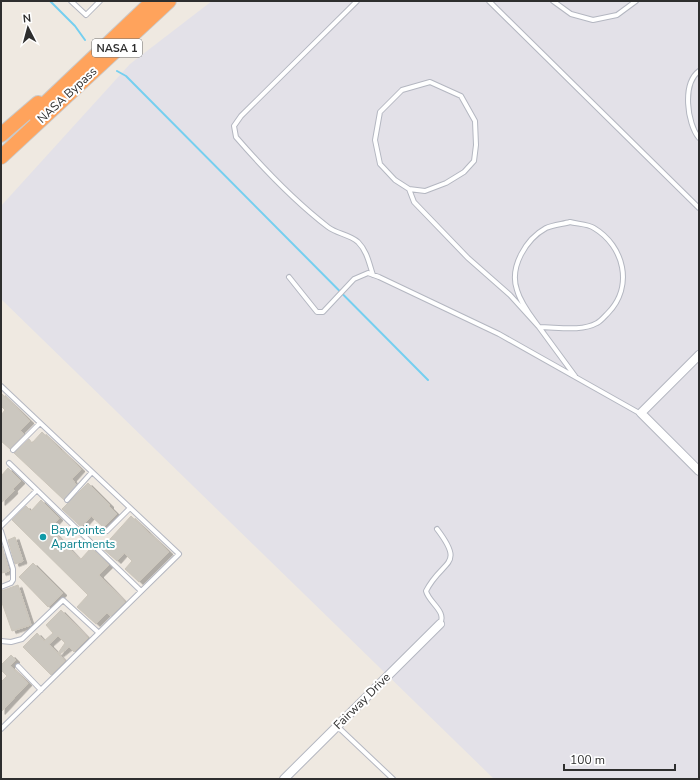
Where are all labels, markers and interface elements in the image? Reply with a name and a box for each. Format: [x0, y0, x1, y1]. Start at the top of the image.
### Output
north arrow [8, 8, 48, 48]
text: N [22, 11, 32, 26]
road number: NASA 1 [92, 39, 142, 57]
street label: NASA Bypass [34, 63, 100, 127]
place label: Baypointe Apartments [51, 522, 116, 552]
marker: Baypointe Apartments [38, 532, 48, 542]
street label: Fairway Drive [330, 669, 394, 733]
scale bar [564, 746, 675, 772]
text: 100 m [570, 752, 605, 768]

